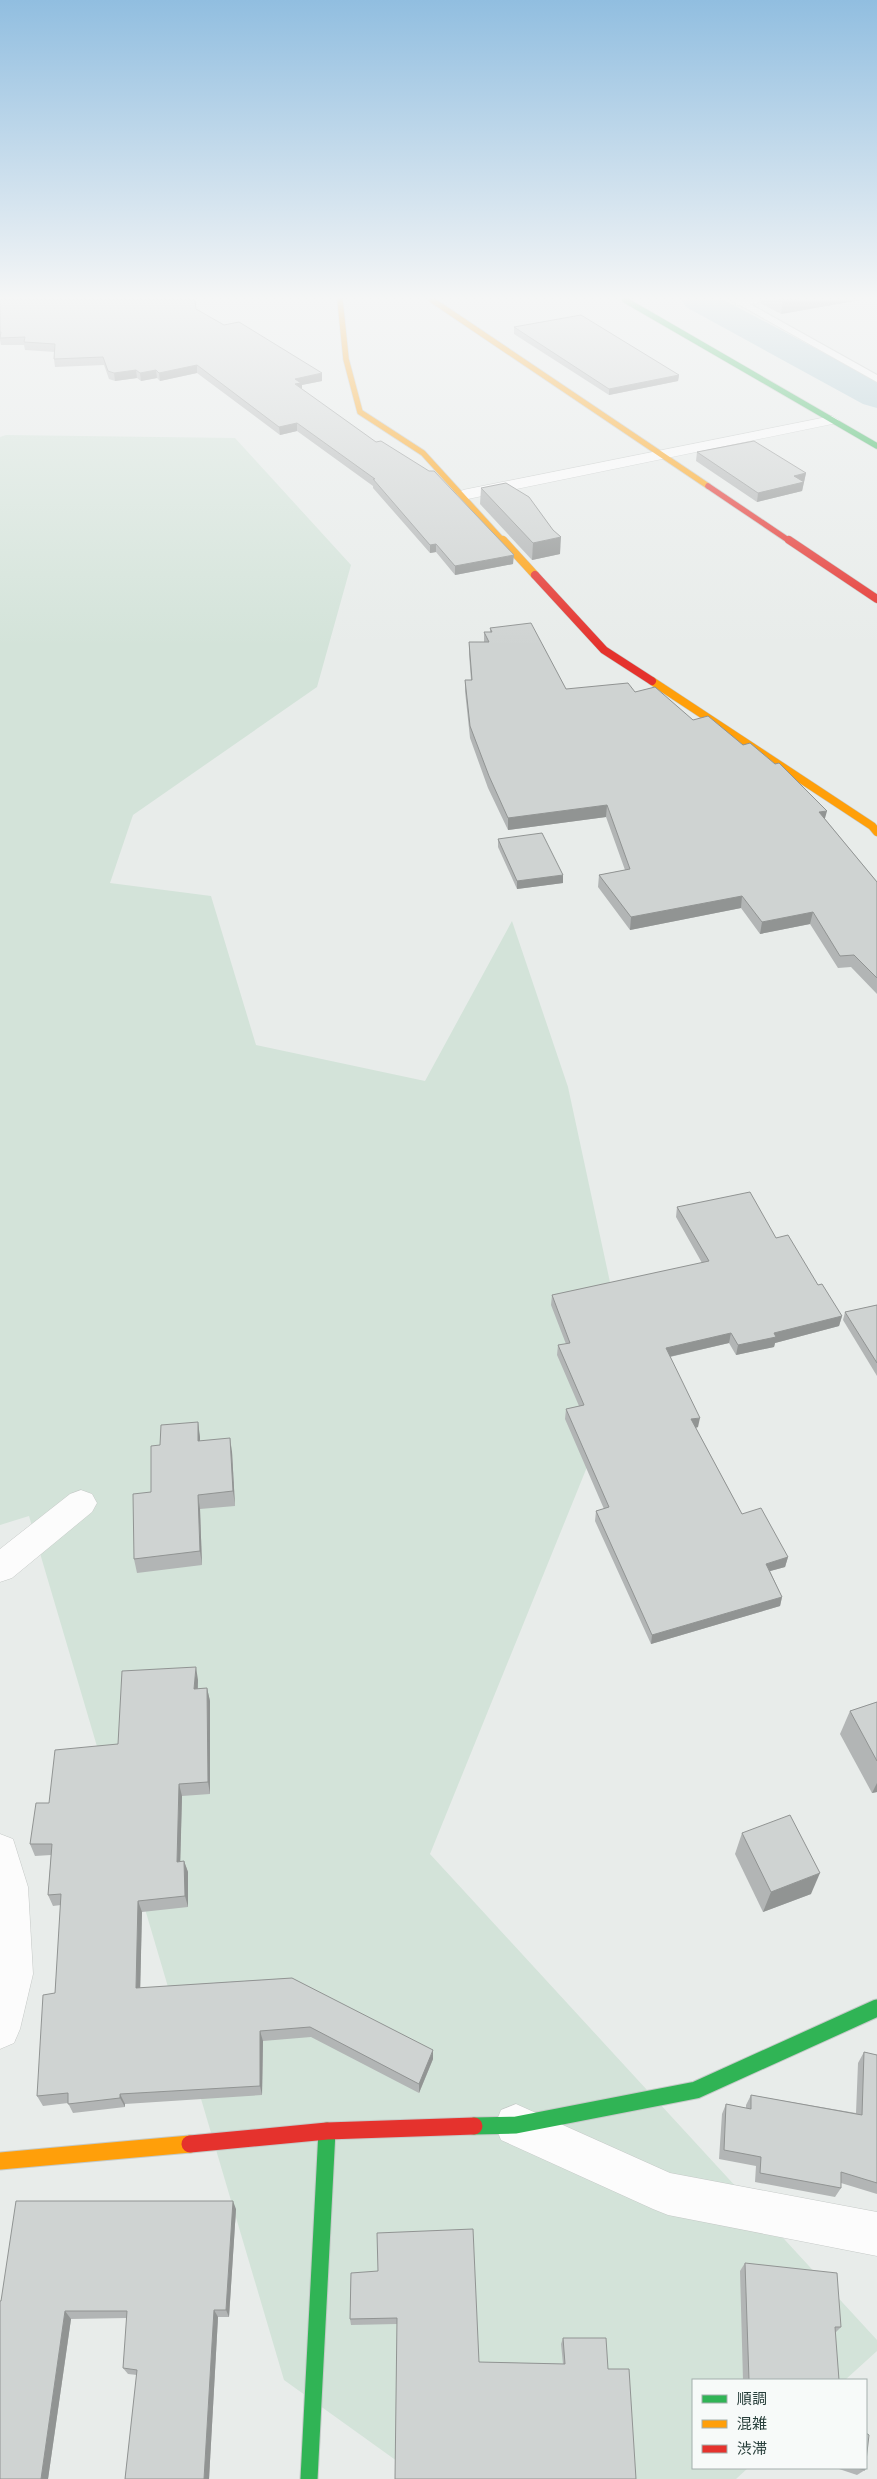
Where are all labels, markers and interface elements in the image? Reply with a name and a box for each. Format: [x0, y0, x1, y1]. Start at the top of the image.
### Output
legend [692, 2379, 867, 2469]
text: 順調 [737, 2387, 767, 2410]
text: 混雑 [737, 2412, 767, 2435]
text: 渋滞 [737, 2437, 767, 2460]

